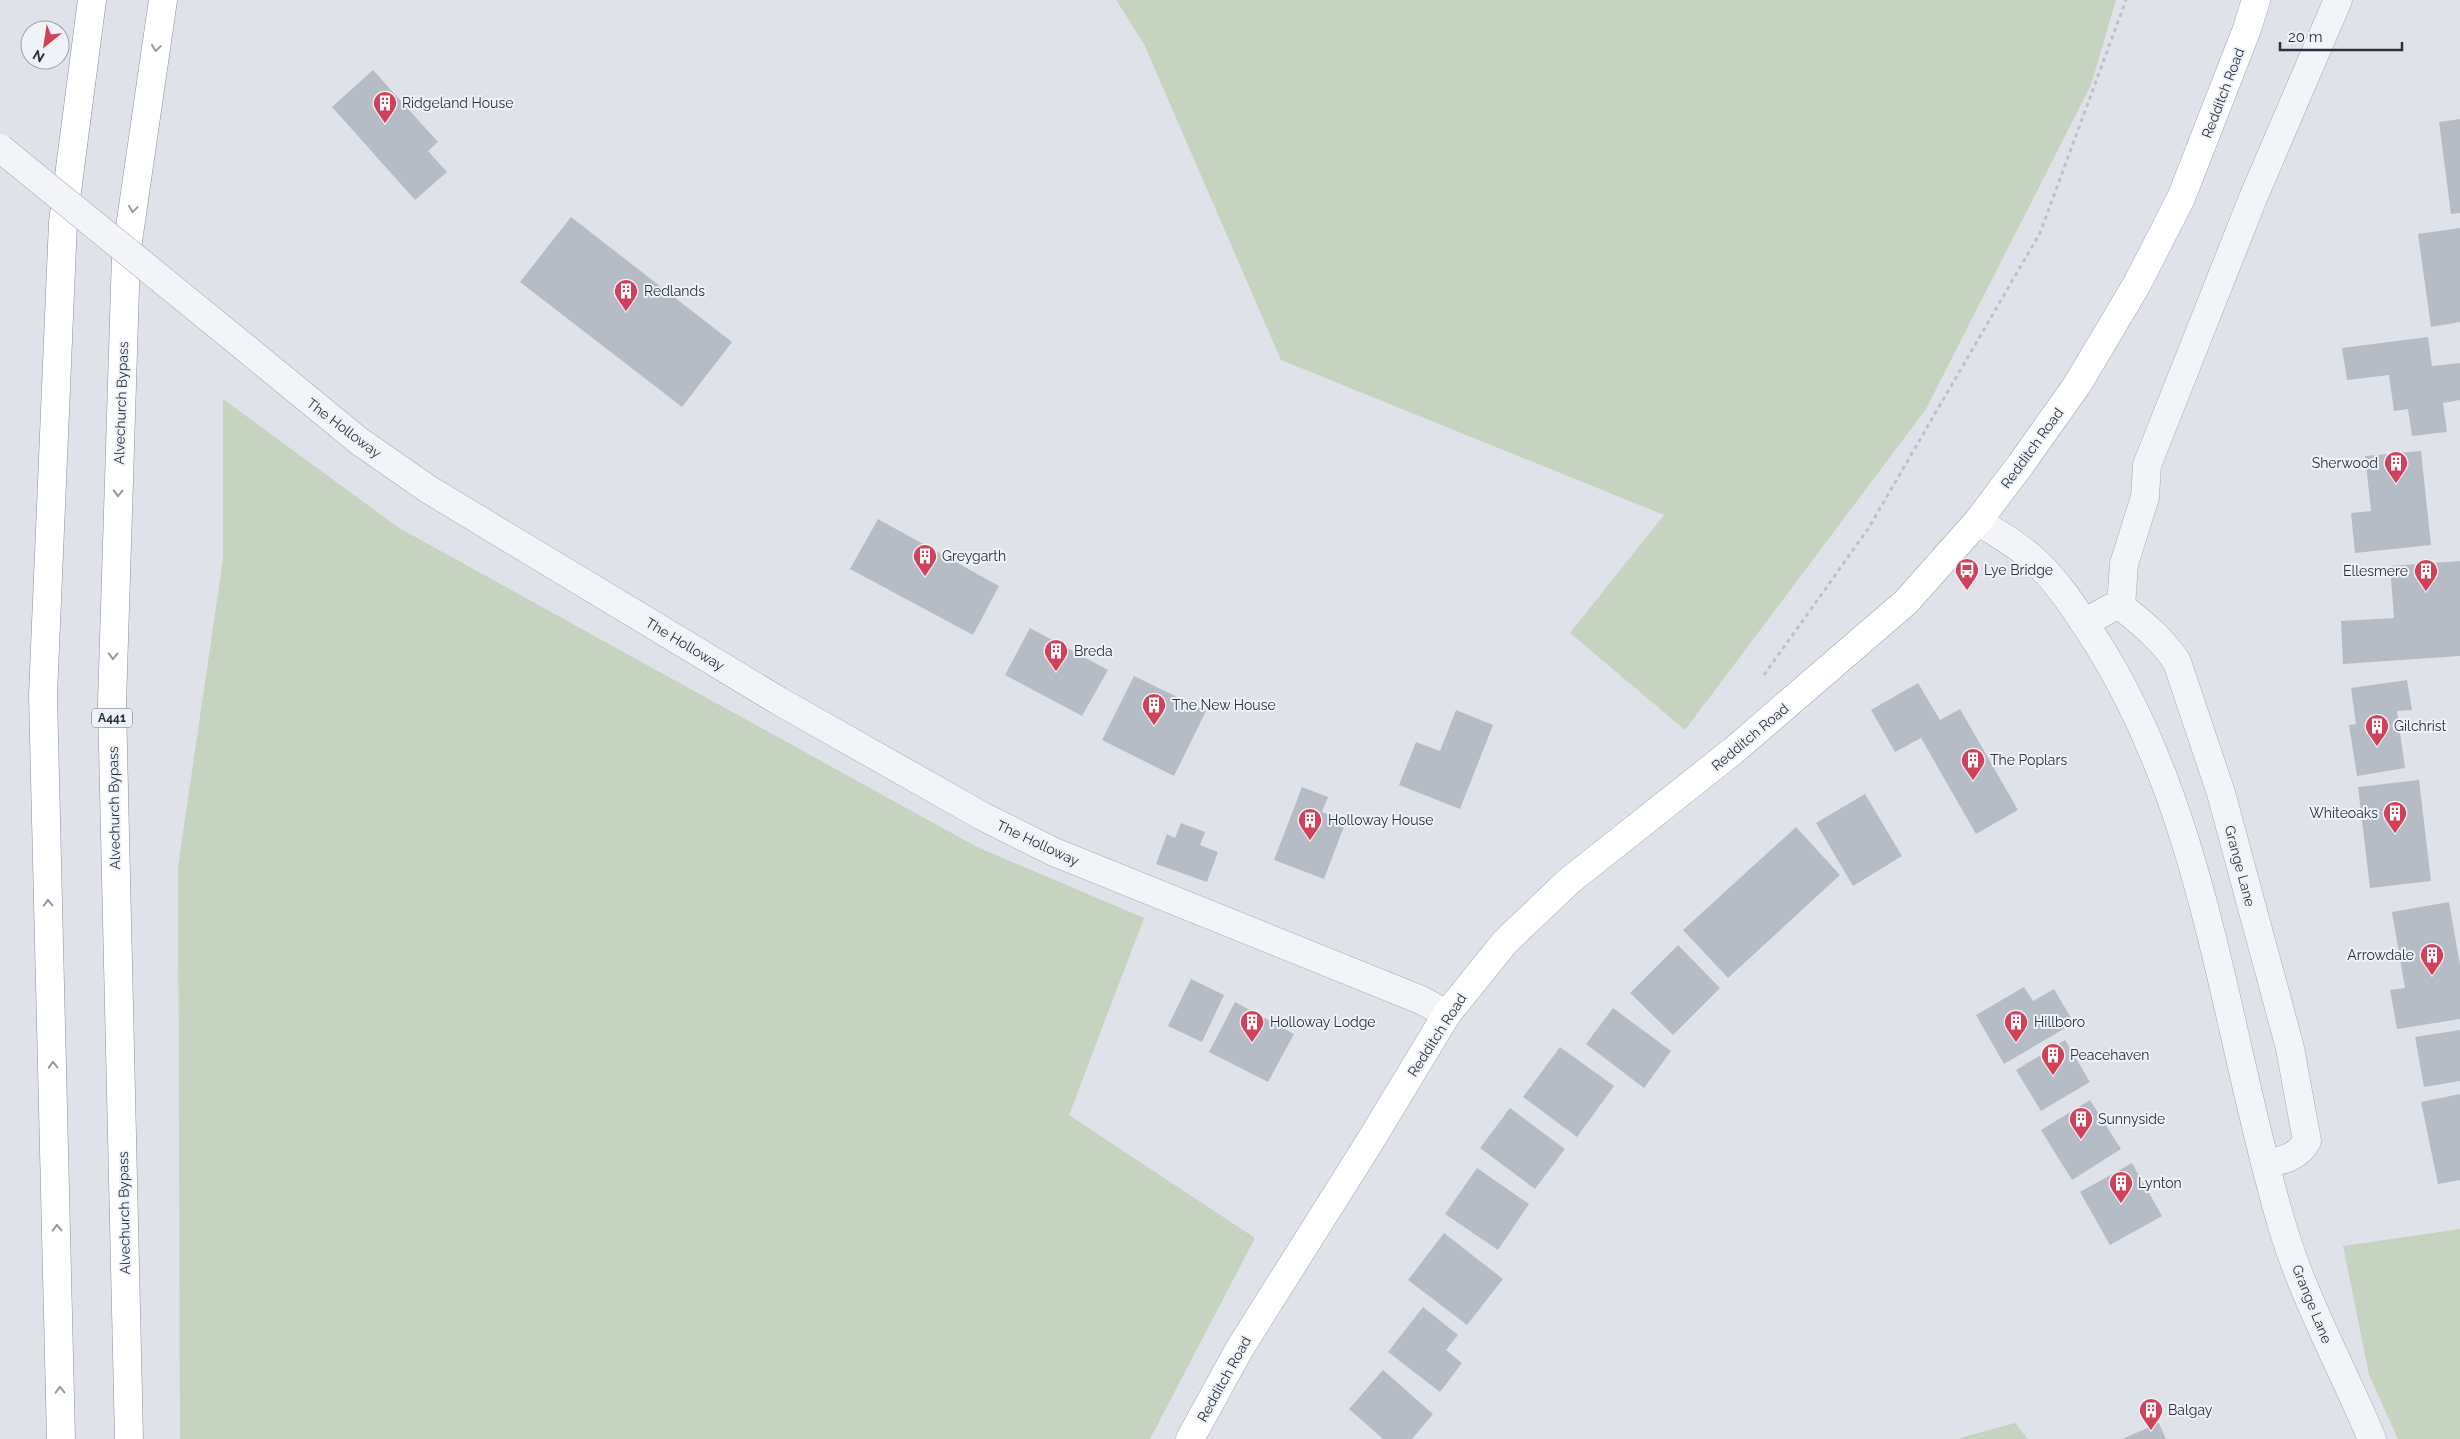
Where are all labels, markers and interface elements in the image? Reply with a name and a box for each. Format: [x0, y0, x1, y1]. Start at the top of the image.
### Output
north arrow [20, 20, 70, 70]
scale bar [2280, 20, 2402, 52]
text: 20 m [2288, 28, 2323, 46]
one-way arrow [151, 45, 162, 53]
street label: Redditch Road [2198, 46, 2248, 140]
text: N [30, 47, 47, 66]
building icon: Ridgeland House [372, 90, 398, 124]
place label: Ridgeland House [402, 95, 513, 111]
one-way arrow [128, 205, 138, 213]
building icon: Redlands [613, 278, 639, 312]
place label: Redlands [644, 283, 705, 299]
street label: Alvechurch Bypass [111, 341, 131, 465]
street label: The Holloway [304, 395, 385, 461]
street label: Redditch Road [1998, 405, 2066, 491]
building icon: Sherwood [2383, 450, 2409, 484]
place label: Sherwood [2312, 455, 2378, 471]
one-way arrow [113, 490, 124, 498]
building icon: Greygarth [912, 543, 938, 577]
place label: Greygarth [942, 548, 1006, 564]
bus stop icon: Lye Bridge [1954, 557, 1980, 591]
building icon: Ellesmere [2413, 558, 2439, 592]
place label: Lye Bridge [1984, 562, 2053, 578]
place label: Ellesmere [2343, 563, 2408, 579]
street label: The Holloway [643, 614, 728, 674]
building icon: Breda [1043, 638, 1069, 672]
place label: Breda [1074, 643, 1113, 659]
one-way arrow [108, 652, 119, 660]
building icon: The New House [1141, 692, 1167, 726]
place label: The New House [1172, 697, 1276, 713]
street label: Redditch Road [1708, 700, 1792, 774]
road number: A441 [92, 708, 132, 728]
building icon: Gilchrist [2364, 713, 2390, 747]
place label: Gilchrist [2394, 718, 2446, 734]
street label: Alvechurch Bypass [105, 746, 123, 870]
building icon: The Poplars [1960, 747, 1986, 781]
place label: The Poplars [1990, 752, 2067, 768]
building icon: Whiteoaks [2382, 800, 2408, 834]
place label: Whiteoaks [2309, 805, 2378, 821]
building icon: Holloway House [1297, 807, 1323, 841]
place label: Holloway House [1328, 812, 1433, 828]
street label: The Holloway [994, 817, 1082, 869]
street label: Grange Lane [2221, 824, 2259, 908]
one-way arrow [43, 899, 54, 907]
building icon: Arrowdale [2419, 942, 2445, 976]
place label: Arrowdale [2347, 947, 2414, 963]
street label: Redditch Road [1404, 991, 1470, 1079]
building icon: Holloway Lodge [1239, 1009, 1265, 1043]
building icon: Hillboro [2003, 1009, 2029, 1043]
place label: Holloway Lodge [1270, 1014, 1376, 1030]
place label: Hillboro [2034, 1014, 2085, 1030]
building icon: Peacehaven [2040, 1042, 2066, 1076]
place label: Peacehaven [2070, 1047, 2149, 1063]
one-way arrow [48, 1061, 58, 1069]
building icon: Sunnyside [2068, 1106, 2094, 1140]
place label: Sunnyside [2098, 1111, 2165, 1127]
street label: Alvechurch Bypass [115, 1151, 133, 1275]
building icon: Lynton [2108, 1170, 2134, 1204]
place label: Lynton [2138, 1175, 2182, 1191]
one-way arrow [52, 1224, 62, 1232]
street label: Grange Lane [2289, 1262, 2335, 1346]
street label: Redditch Road [1194, 1334, 1254, 1424]
one-way arrow [55, 1386, 65, 1394]
building icon: Balgay [2138, 1397, 2164, 1431]
place label: Balgay [2168, 1402, 2213, 1418]

